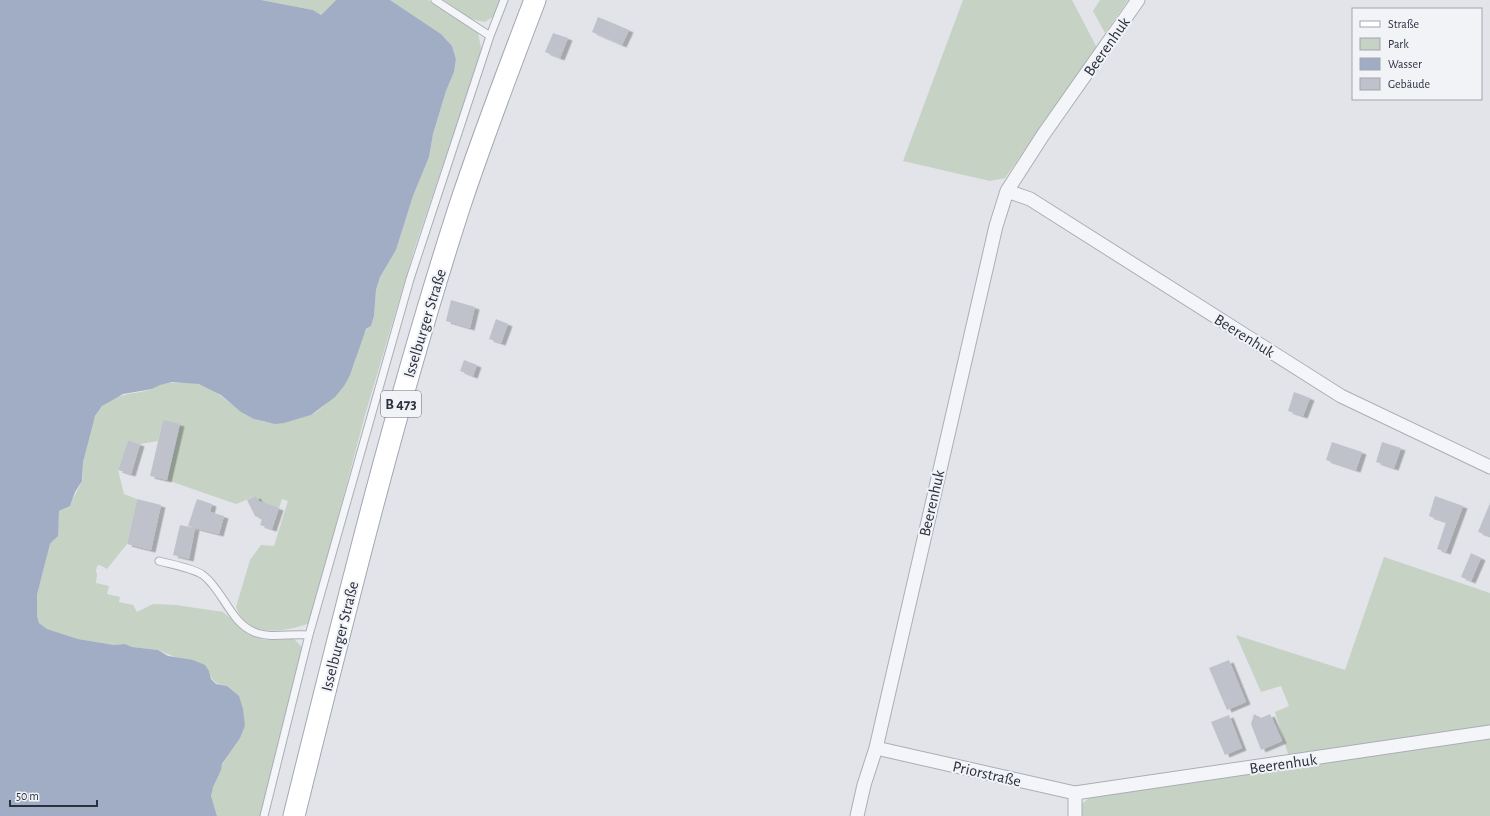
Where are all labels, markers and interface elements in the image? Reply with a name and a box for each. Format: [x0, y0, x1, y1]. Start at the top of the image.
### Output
legend [1352, 8, 1482, 100]
street label: Beerenhuk [1081, 14, 1133, 79]
text: Straße [1388, 18, 1419, 30]
text: Park [1388, 38, 1409, 50]
text: Wasser [1388, 58, 1422, 70]
text: Gebäude [1388, 78, 1430, 90]
street label: Isselburger Straße [401, 267, 449, 380]
street label: Beerenhuk [1212, 311, 1278, 361]
road number: B 473 [381, 391, 421, 417]
street label: Beerenhuk [917, 468, 948, 538]
street label: Isselburger Straße [319, 580, 361, 693]
street label: Beerenhuk [1248, 751, 1318, 777]
street label: Priorstraße [951, 758, 1023, 790]
scale bar [10, 782, 97, 808]
text: 50 m [16, 790, 39, 802]

